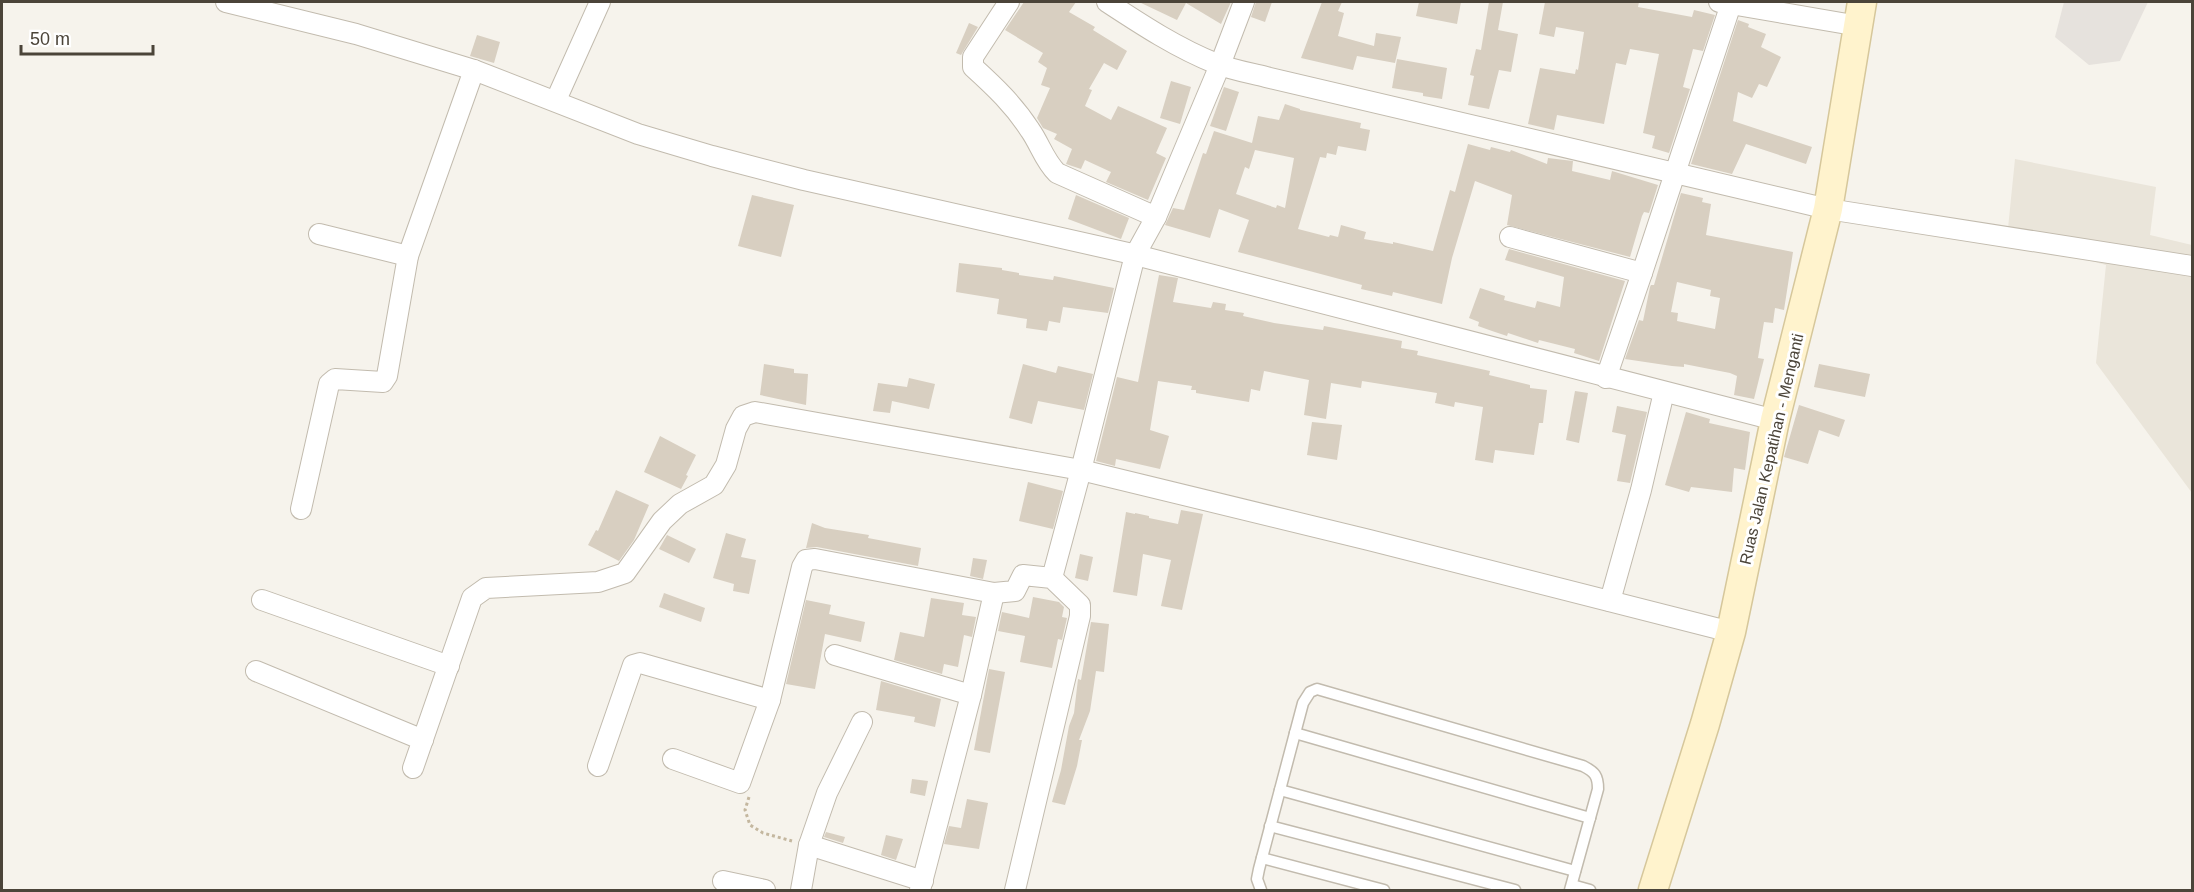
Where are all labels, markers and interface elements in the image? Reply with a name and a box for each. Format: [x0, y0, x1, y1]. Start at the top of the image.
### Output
scale bar [21, 18, 153, 56]
text: 50 m [30, 29, 70, 49]
street label: Ruas Jalan Kepatihan - Menganti [1737, 332, 1806, 566]

